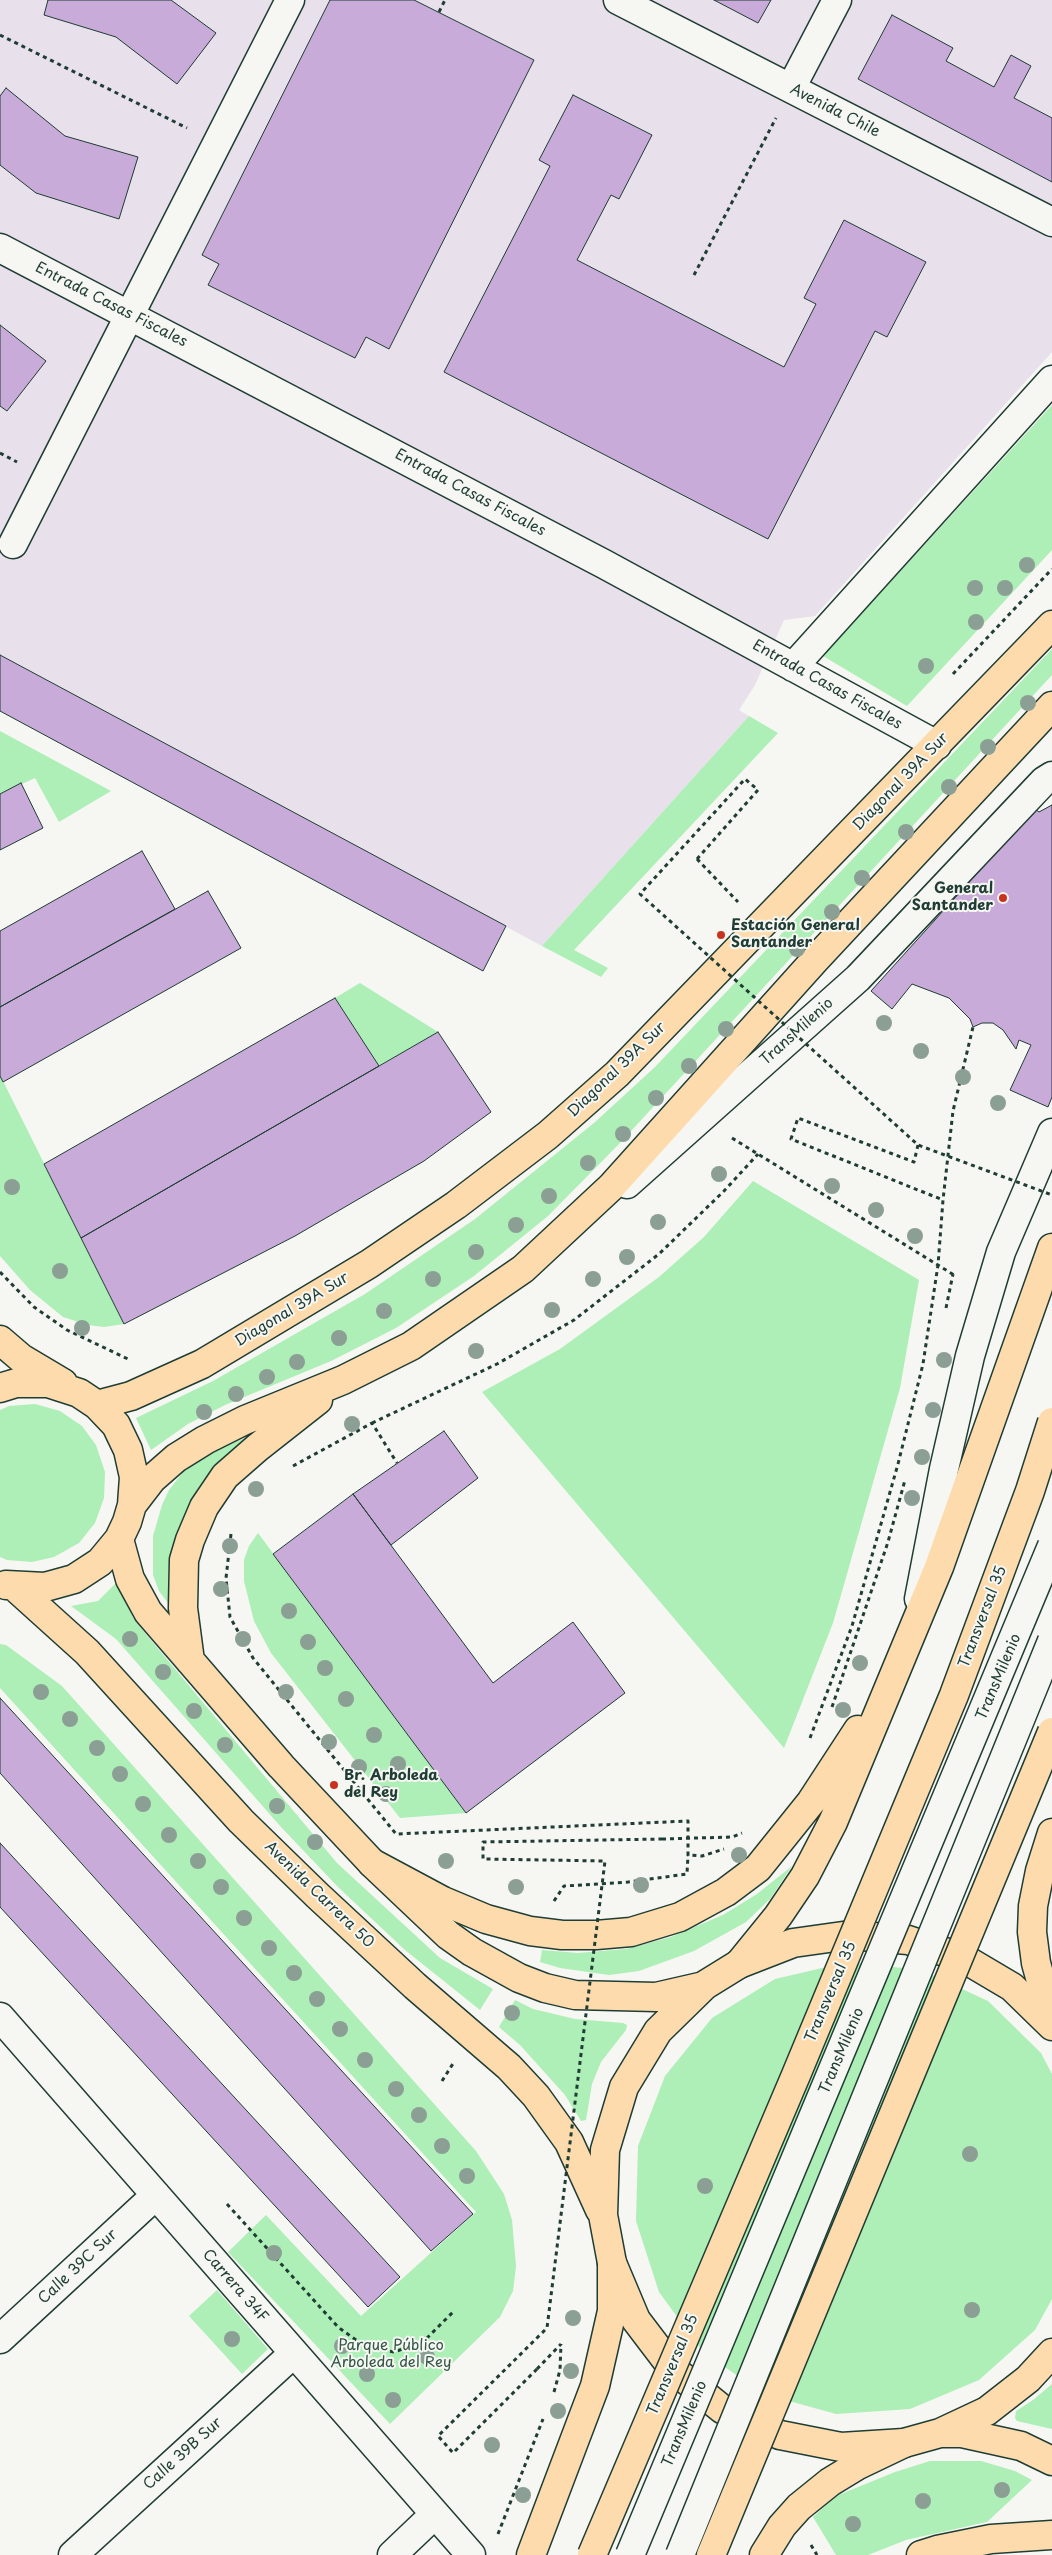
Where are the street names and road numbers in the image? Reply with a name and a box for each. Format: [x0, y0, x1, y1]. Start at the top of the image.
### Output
street label: Avenida Chile [787, 81, 883, 141]
street label: Entrada Casas Fiscales [32, 259, 190, 351]
street label: Entrada Casas Fiscales [392, 446, 548, 540]
street label: Entrada Casas Fiscales [749, 636, 905, 734]
street label: Diagonal 39A Sur [850, 729, 952, 835]
street label: TransMilenio [757, 995, 837, 1069]
street label: Diagonal 39A Sur [564, 1019, 670, 1121]
street label: Diagonal 39A Sur [232, 1269, 352, 1351]
street label: Transversal 35 [955, 1563, 1011, 1671]
street label: TransMilenio [973, 1631, 1025, 1723]
street label: Avenida Carrera 50 [261, 1838, 377, 1952]
street label: Transversal 35 [802, 1939, 860, 2045]
street label: TransMilenio [816, 2005, 868, 2097]
street label: Calle 39C Sur [35, 2226, 121, 2308]
street label: Carrera 34F [198, 2246, 272, 2326]
street label: Transversal 35 [644, 2312, 702, 2418]
street label: TransMilenio [659, 2378, 711, 2470]
street label: Calle 39B Sur [140, 2414, 226, 2494]

